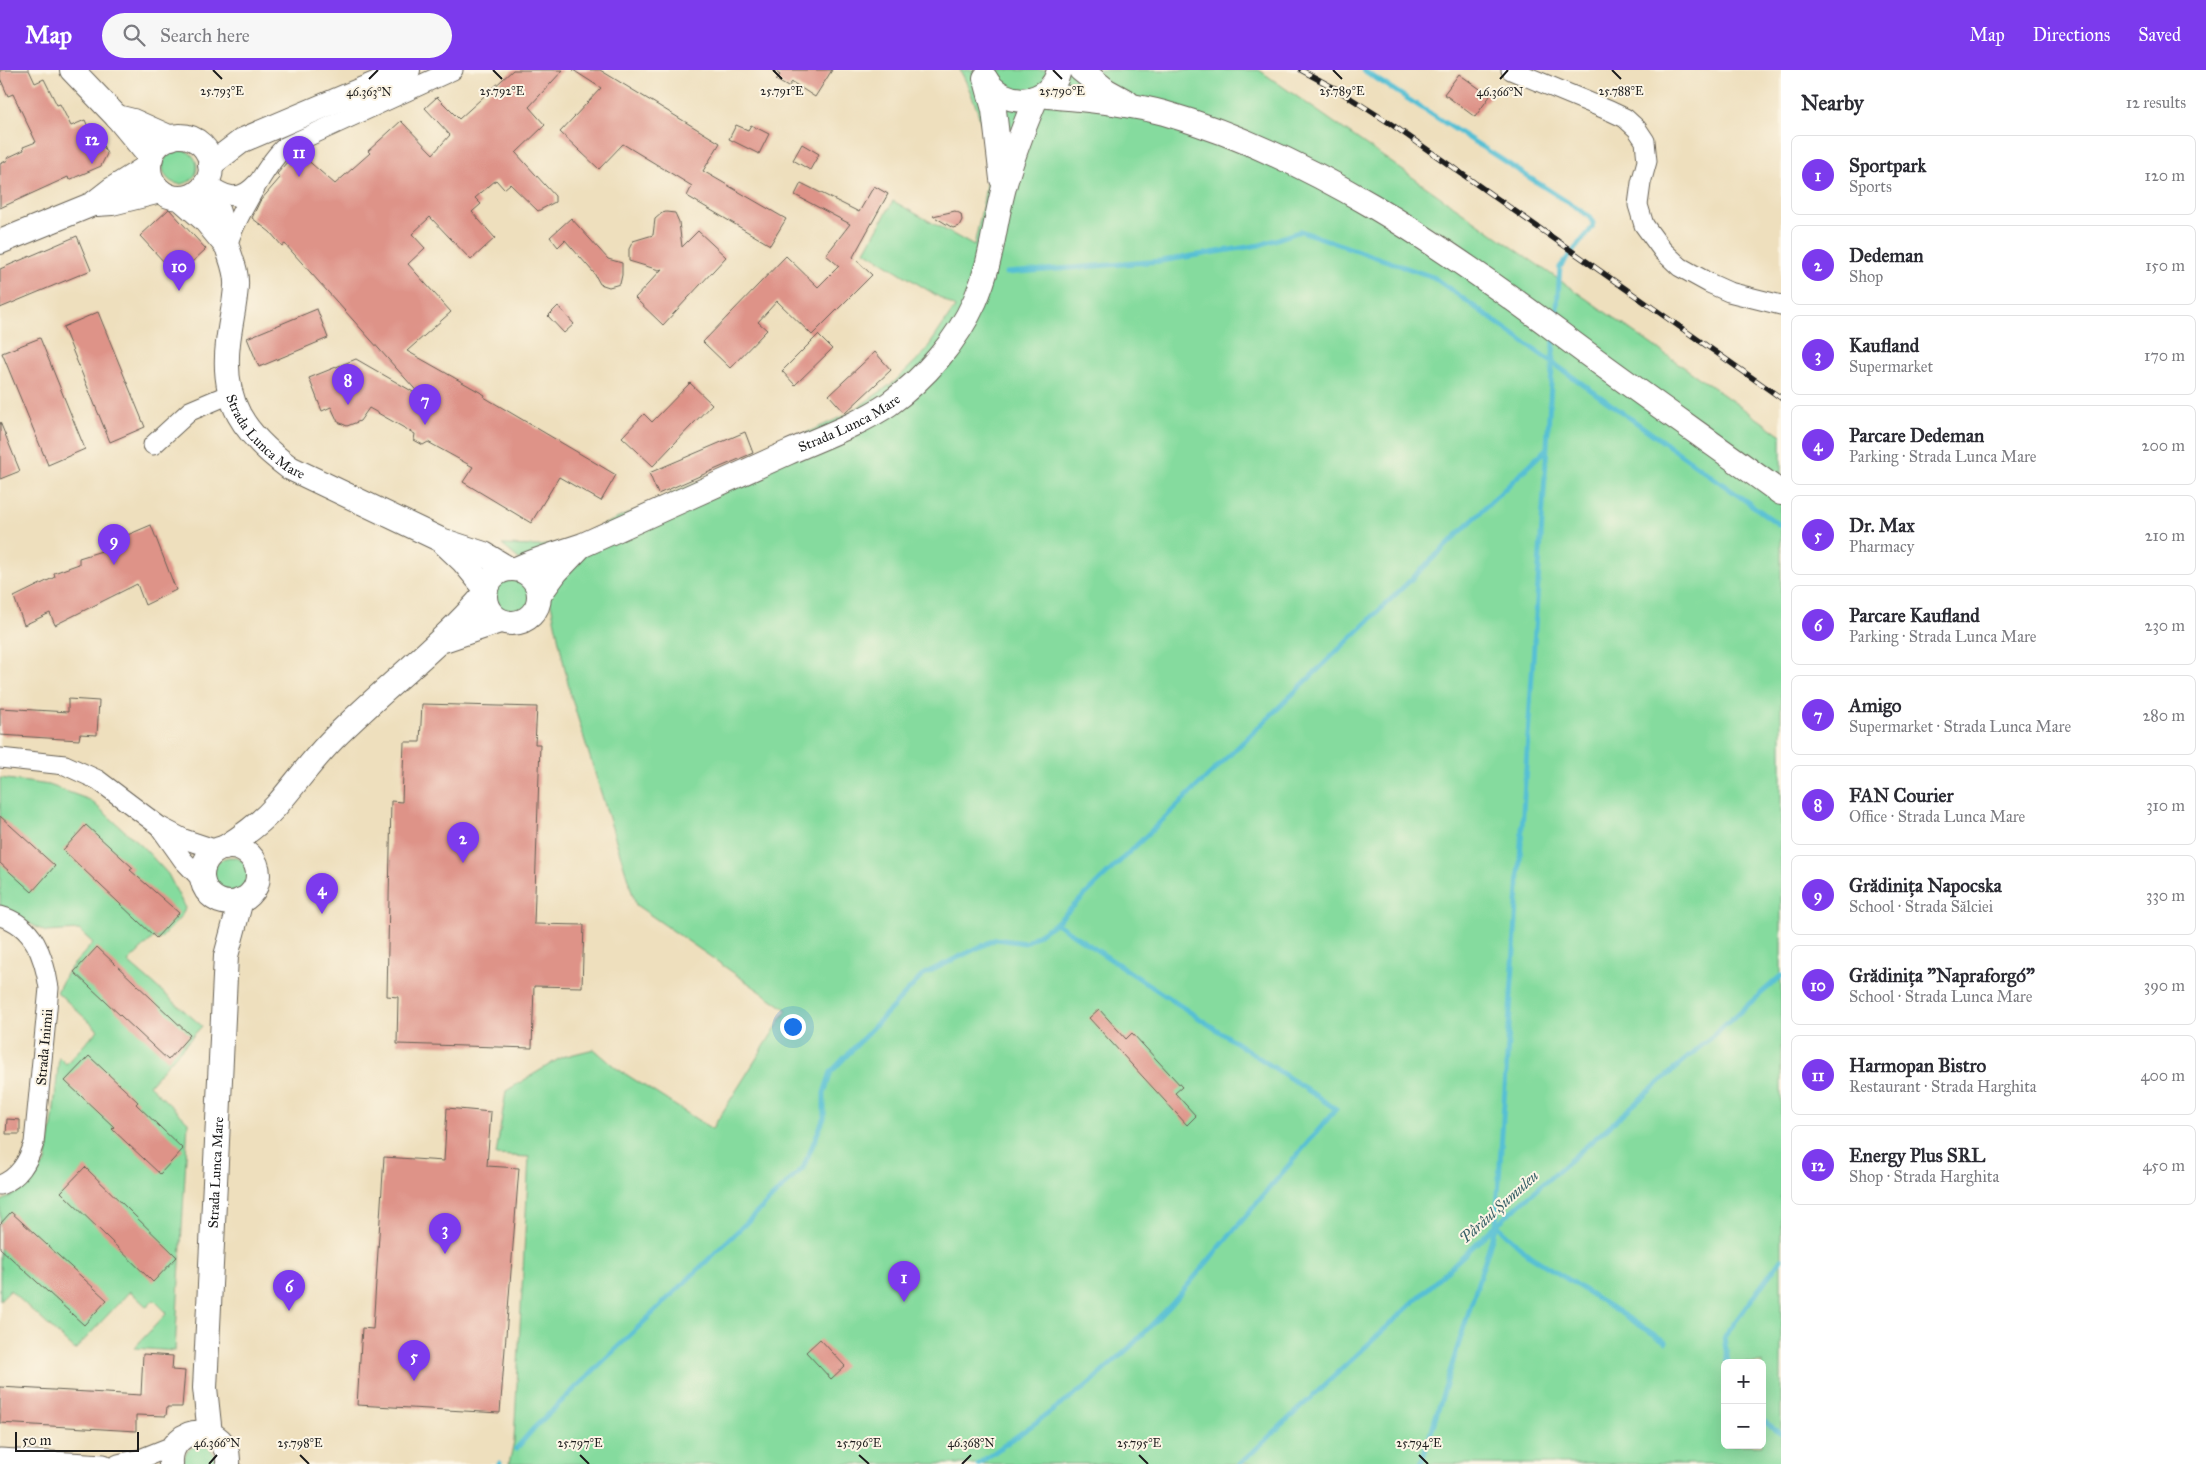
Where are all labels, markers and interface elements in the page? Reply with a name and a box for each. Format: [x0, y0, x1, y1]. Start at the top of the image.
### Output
search box [102, 13, 452, 58]
text: Map [25, 20, 72, 50]
icon: search [120, 21, 148, 49]
text: Search here [160, 24, 250, 47]
text: Map [1969, 24, 2005, 46]
text: Directions [2033, 24, 2110, 46]
text: Saved [2138, 24, 2181, 46]
text: 25.793°E [200, 84, 244, 98]
text: 25.792°E [480, 84, 525, 98]
text: 25.791°E [760, 84, 804, 98]
text: 25.790°E [1039, 84, 1085, 98]
text: 25.789°E [1319, 84, 1365, 98]
text: 25.788°E [1599, 84, 1644, 98]
text: 46.363°N [346, 85, 392, 99]
text: 46.366°N [1477, 85, 1523, 99]
text: Nearby [1801, 90, 1864, 116]
text: 12 results [2126, 93, 2186, 112]
pin: 12 [76, 123, 108, 164]
pin: 11 [283, 136, 315, 177]
text: Sportpark [1849, 154, 1926, 177]
text: 1 [1815, 166, 1821, 185]
text: 120 m [2145, 166, 2185, 185]
text: Sports [1849, 177, 1892, 196]
text: Dedeman [1849, 244, 1924, 267]
pin: 10 [163, 250, 195, 291]
text: 2 [1814, 256, 1822, 275]
text: 150 m [2145, 256, 2185, 275]
text: Shop [1849, 267, 1883, 286]
text: Kaufland [1849, 334, 1919, 357]
text: 3 [1815, 346, 1821, 365]
text: 170 m [2144, 346, 2185, 365]
text: Supermarket [1849, 357, 1933, 376]
pin: 8 [332, 364, 364, 405]
pin: 7 [409, 384, 441, 425]
street label: Strada Lunca Mare [796, 391, 904, 456]
street label: Strada Lunca Mare [222, 392, 308, 483]
text: Parcare Dedeman [1849, 424, 1984, 447]
text: 4 [1814, 436, 1822, 455]
text: 200 m [2142, 436, 2185, 455]
text: Parking · Strada Lunca Mare [1849, 447, 2036, 466]
text: Dr. Max [1849, 514, 1915, 537]
pin: 9 [98, 524, 130, 565]
text: 5 [1814, 526, 1822, 545]
text: 210 m [2145, 526, 2185, 545]
text: Pharmacy [1849, 537, 1914, 556]
text: Parcare Kaufland [1849, 604, 1980, 627]
text: 6 [1814, 616, 1822, 635]
text: 230 m [2145, 616, 2185, 635]
text: Parking · Strada Lunca Mare [1849, 627, 2036, 646]
text: Amigo [1849, 694, 1902, 717]
text: 7 [1814, 706, 1822, 725]
text: 280 m [2142, 706, 2185, 725]
text: Supermarket · Strada Lunca Mare [1849, 717, 2071, 736]
text: FAN Courier [1849, 784, 1954, 807]
text: 8 [1814, 796, 1822, 815]
text: 310 m [2146, 796, 2185, 815]
text: Office · Strada Lunca Mare [1849, 807, 2025, 826]
pin: 2 [447, 822, 479, 863]
pin: 4 [306, 873, 338, 914]
text: Grădiniţa Napocska [1849, 874, 2002, 897]
text: 9 [1814, 886, 1822, 905]
text: 330 m [2146, 886, 2185, 905]
text: School · Strada Sălciei [1849, 897, 1993, 916]
text: Grădinița "Napraforgó" [1849, 964, 2035, 987]
text: 10 [1810, 976, 1826, 995]
text: 390 m [2144, 976, 2185, 995]
text: School · Strada Lunca Mare [1849, 987, 2032, 1006]
street label: Strada Inimii [33, 1008, 56, 1086]
your location [780, 1014, 806, 1040]
text: Harmopan Bistro [1849, 1054, 1986, 1077]
text: 11 [1812, 1066, 1824, 1085]
text: 400 m [2141, 1066, 2185, 1085]
text: Restaurant · Strada Harghita [1849, 1077, 2037, 1096]
street label: Strada Lunca Mare [205, 1116, 227, 1229]
text: Energy Plus SRL [1849, 1144, 1985, 1167]
text: 12 [1811, 1156, 1825, 1175]
text: 450 m [2142, 1156, 2185, 1175]
water label: Pârâul Șumuleu [1456, 1167, 1542, 1247]
text: Shop · Strada Harghita [1849, 1167, 1999, 1186]
pin: 3 [429, 1213, 461, 1254]
pin: 1 [888, 1261, 920, 1302]
pin: 6 [273, 1270, 305, 1311]
pin: 5 [398, 1340, 430, 1381]
map controls [1721, 1359, 1766, 1449]
button: + [1721, 1359, 1766, 1404]
button: − [1721, 1404, 1766, 1449]
scale bar [15, 1429, 139, 1452]
text: 50 m [22, 1432, 51, 1449]
text: 46.366°N [194, 1436, 240, 1450]
text: 25.798°E [277, 1436, 323, 1450]
text: 25.797°E [557, 1436, 603, 1450]
text: 25.796°E [837, 1436, 882, 1450]
text: 46.368°N [947, 1436, 995, 1450]
text: 25.795°E [1117, 1436, 1162, 1450]
text: 25.794°E [1396, 1436, 1442, 1450]

